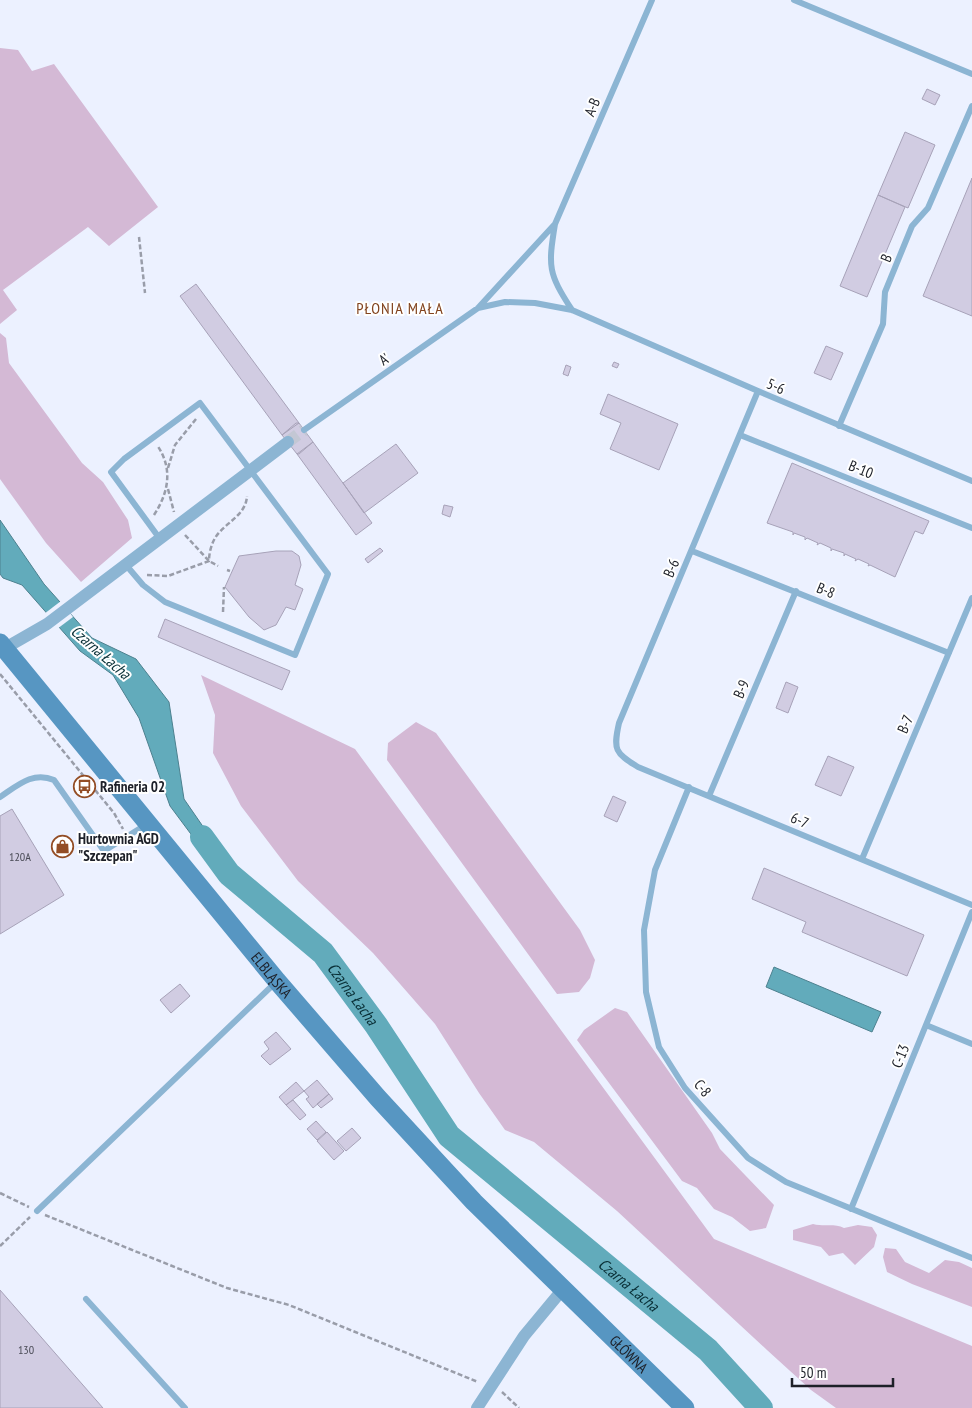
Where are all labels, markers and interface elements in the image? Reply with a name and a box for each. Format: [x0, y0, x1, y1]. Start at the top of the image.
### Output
street label: A-B [580, 95, 604, 119]
street label: B [876, 251, 896, 265]
district label: PŁONIA MAŁA [356, 298, 444, 318]
street label: A' [375, 349, 393, 369]
street label: 5-6 [764, 374, 788, 398]
street label: B-10 [846, 456, 876, 483]
street label: B-6 [659, 556, 683, 580]
street label: B-8 [814, 578, 838, 602]
water label: Czarna Łacha [67, 621, 136, 684]
street label: B-9 [729, 677, 753, 701]
street label: B-7 [893, 712, 917, 736]
bus stop icon: Rafineria 02 [72, 774, 96, 798]
place label: Rafineria 02 [100, 777, 165, 796]
street label: 6-7 [788, 808, 812, 832]
place label: Hurtownia AGD "Szczepan" [78, 829, 159, 865]
shop icon: Hurtownia AGD "Szczepan" [50, 835, 74, 859]
house number: 120A [9, 849, 31, 864]
street label: ELBLĄSKA [248, 948, 297, 1002]
water label: Czarna Łacha [323, 958, 383, 1030]
street label: C-13 [887, 1041, 913, 1071]
street label: C-8 [690, 1075, 716, 1101]
water label: Czarna Łacha [594, 1254, 664, 1316]
street label: GŁÓWNA [606, 1331, 653, 1377]
house number: 130 [18, 1342, 34, 1357]
scale bar [792, 1356, 893, 1388]
text: 50 m [800, 1363, 826, 1382]

